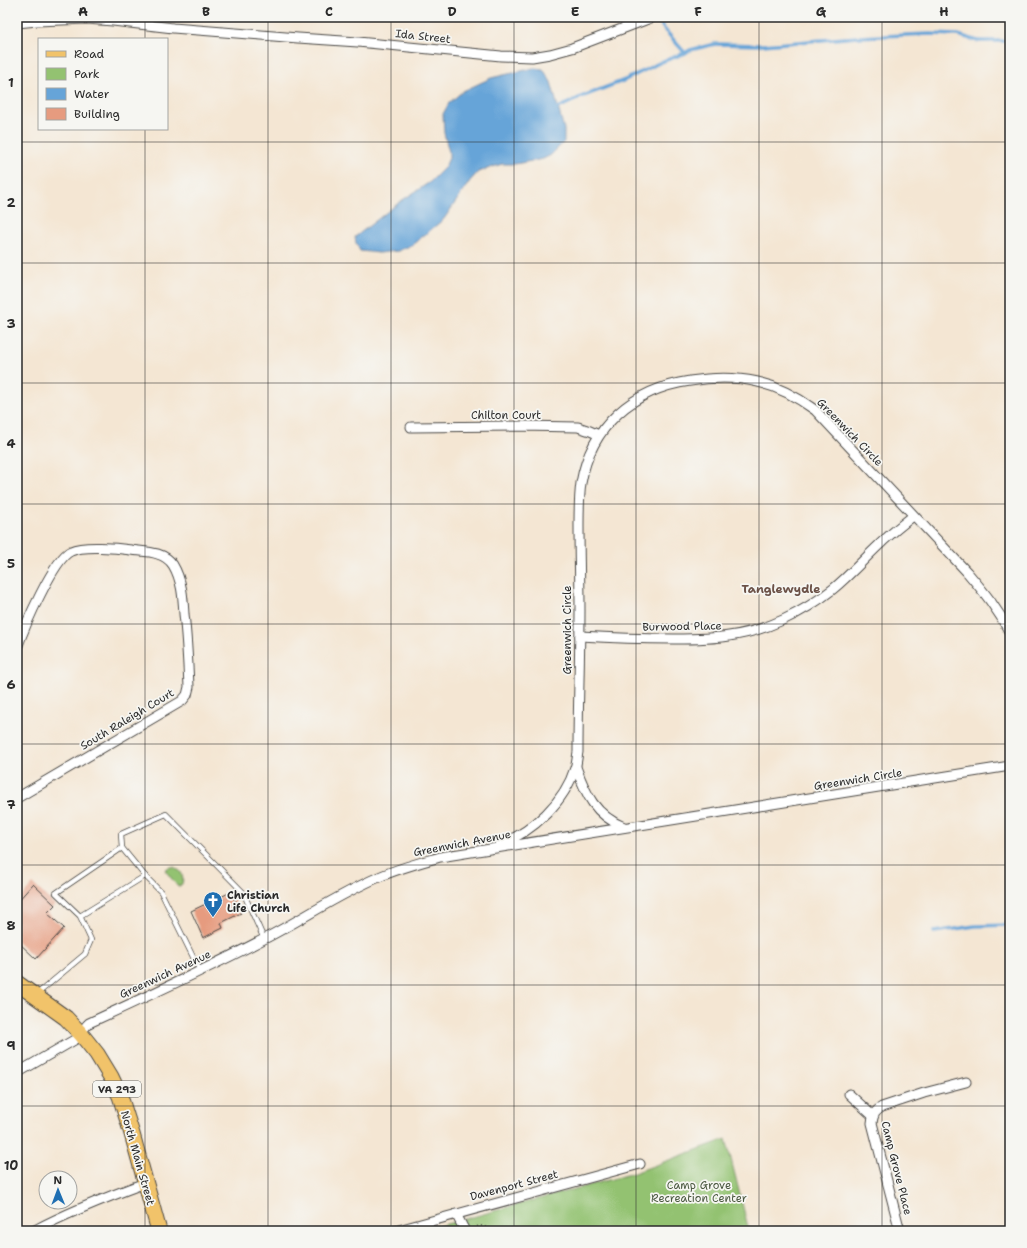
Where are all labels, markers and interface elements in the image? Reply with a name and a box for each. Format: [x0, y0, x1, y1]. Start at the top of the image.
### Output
text: A [78, 3, 88, 20]
text: B [202, 3, 210, 20]
text: C [325, 3, 333, 20]
text: D [447, 3, 457, 20]
text: E [571, 3, 580, 20]
text: F [694, 3, 702, 20]
text: G [816, 3, 827, 20]
text: H [939, 3, 949, 20]
street label: Ida Street [395, 26, 452, 47]
legend [38, 38, 168, 130]
text: Road [74, 46, 105, 62]
text: Park [74, 66, 100, 82]
text: 1 [8, 74, 14, 91]
text: Water [74, 86, 110, 102]
text: Building [74, 106, 120, 122]
text: 2 [6, 194, 16, 211]
text: 3 [6, 315, 16, 332]
street label: Greenwich Circle [813, 395, 886, 470]
street label: Chilton Court [471, 408, 541, 423]
text: 4 [6, 435, 16, 452]
text: 5 [7, 555, 15, 572]
district label: Tanglewydle [742, 581, 820, 597]
street label: Greenwich Circle [560, 585, 575, 675]
street label: Burwood Place [642, 618, 722, 635]
text: 6 [6, 676, 16, 693]
street label: South Raleigh Court [78, 685, 177, 753]
street label: Greenwich Circle [813, 765, 903, 794]
text: 7 [6, 796, 16, 813]
street label: Greenwich Avenue [412, 827, 512, 860]
place label: Christian Life Church [227, 888, 290, 916]
church icon: Christian Life Church [202, 890, 224, 918]
text: 8 [6, 917, 16, 934]
street label: Greenwich Avenue [117, 947, 213, 1002]
text: 9 [6, 1037, 16, 1054]
road number: VA 293 [93, 1081, 141, 1097]
street label: North Main Street [117, 1109, 158, 1208]
street label: Camp Grove Place [878, 1120, 915, 1217]
text: 10 [4, 1157, 18, 1174]
street label: Davenport Street [468, 1166, 560, 1204]
north arrow [38, 1170, 78, 1210]
text: N [53, 1173, 63, 1188]
park label: Camp Grove Recreation Center [651, 1178, 747, 1206]

